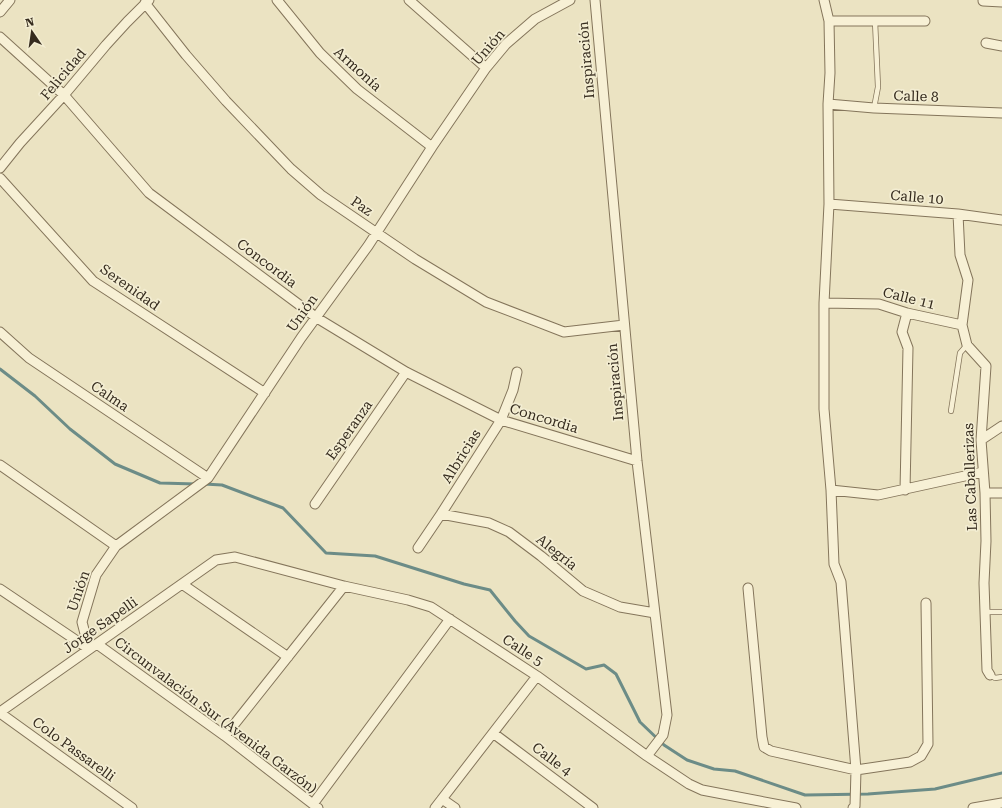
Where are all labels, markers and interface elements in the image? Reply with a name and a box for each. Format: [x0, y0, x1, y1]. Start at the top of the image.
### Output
north arrow [12, 12, 52, 52]
text: N [24, 15, 36, 30]
street label: Inspiración [575, 21, 597, 99]
street label: Unión [468, 26, 508, 68]
street label: Armonía [331, 44, 385, 95]
street label: Felicidad [37, 45, 89, 103]
street label: Calle 8 [893, 87, 939, 105]
street label: Calle 10 [890, 187, 944, 207]
street label: Paz [348, 193, 376, 219]
street label: Concordia [234, 235, 300, 291]
street label: Serenidad [97, 261, 163, 313]
street label: Calle 11 [881, 284, 937, 312]
street label: Unión [283, 291, 321, 335]
street label: Inspiración [604, 343, 626, 421]
street label: Calma [88, 378, 132, 415]
street label: Esperanza [323, 397, 376, 463]
street label: Concordia [508, 400, 581, 436]
street label: Las Caballerizas [960, 422, 980, 531]
street label: Albricias [438, 426, 484, 486]
street label: Alegría [533, 531, 581, 573]
street label: Unión [64, 569, 92, 613]
street label: Jorge Sapelli [60, 593, 141, 656]
street label: Calle 5 [500, 631, 547, 669]
street label: Circunvalación Sur (Avenida Garzón) [112, 634, 320, 796]
street label: Colo Passarelli [29, 714, 119, 785]
street label: Calle 4 [529, 739, 575, 779]

